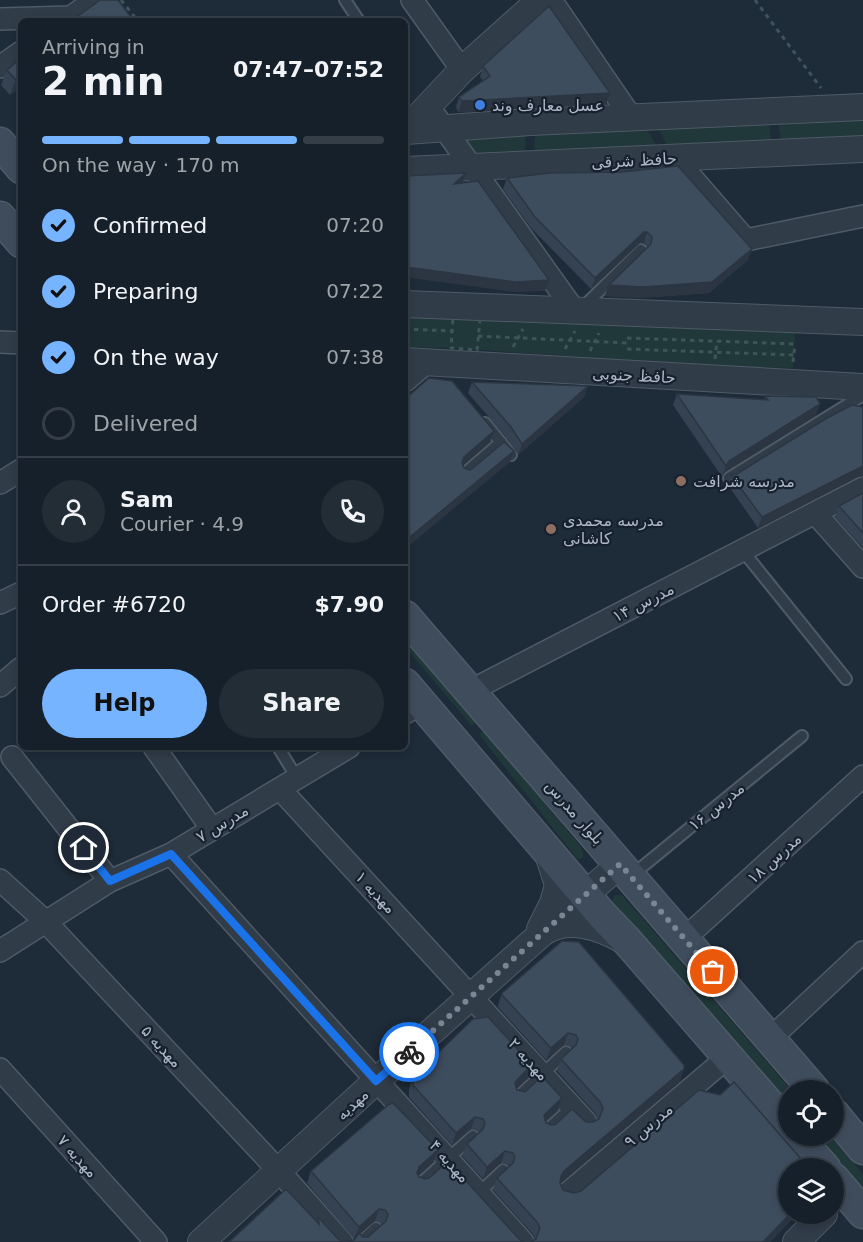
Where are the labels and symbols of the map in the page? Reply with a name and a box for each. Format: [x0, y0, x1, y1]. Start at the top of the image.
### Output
place label: عسل معارف وند [492, 96, 604, 116]
marker: عسل معارف وند [473, 98, 487, 112]
street label: حافظ شرقی [591, 149, 677, 173]
street label: حافظ جنوبی [592, 364, 676, 388]
place label: مدرسه شرافت [693, 472, 795, 492]
marker: مدرسه شرافت [674, 474, 688, 488]
place label: مدرسه محمدی کاشانی [563, 511, 664, 548]
marker: مدرسه محمدی کاشانی [544, 522, 558, 536]
street label: مدرس ۱۴ [609, 579, 678, 627]
street label: بلوار مدرس [541, 776, 608, 849]
street label: مدرس ۱۶ [684, 778, 749, 835]
street label: مدرس ۷ [193, 800, 252, 847]
pin [58, 822, 109, 873]
street label: مدرس ۱۸ [743, 829, 806, 888]
street label: مهدیه ۱ [351, 867, 400, 918]
pin [687, 946, 738, 997]
street label: مهدیه ۵ [137, 1021, 186, 1072]
courier [379, 1022, 439, 1082]
street label: مهدیه ۲ [504, 1034, 553, 1085]
street label: مهدیه [332, 1085, 373, 1125]
street label: مدرس ۹ [620, 1099, 677, 1152]
street label: مهدیه ۷ [53, 1131, 102, 1182]
street label: مهدیه ۴ [425, 1136, 474, 1187]

